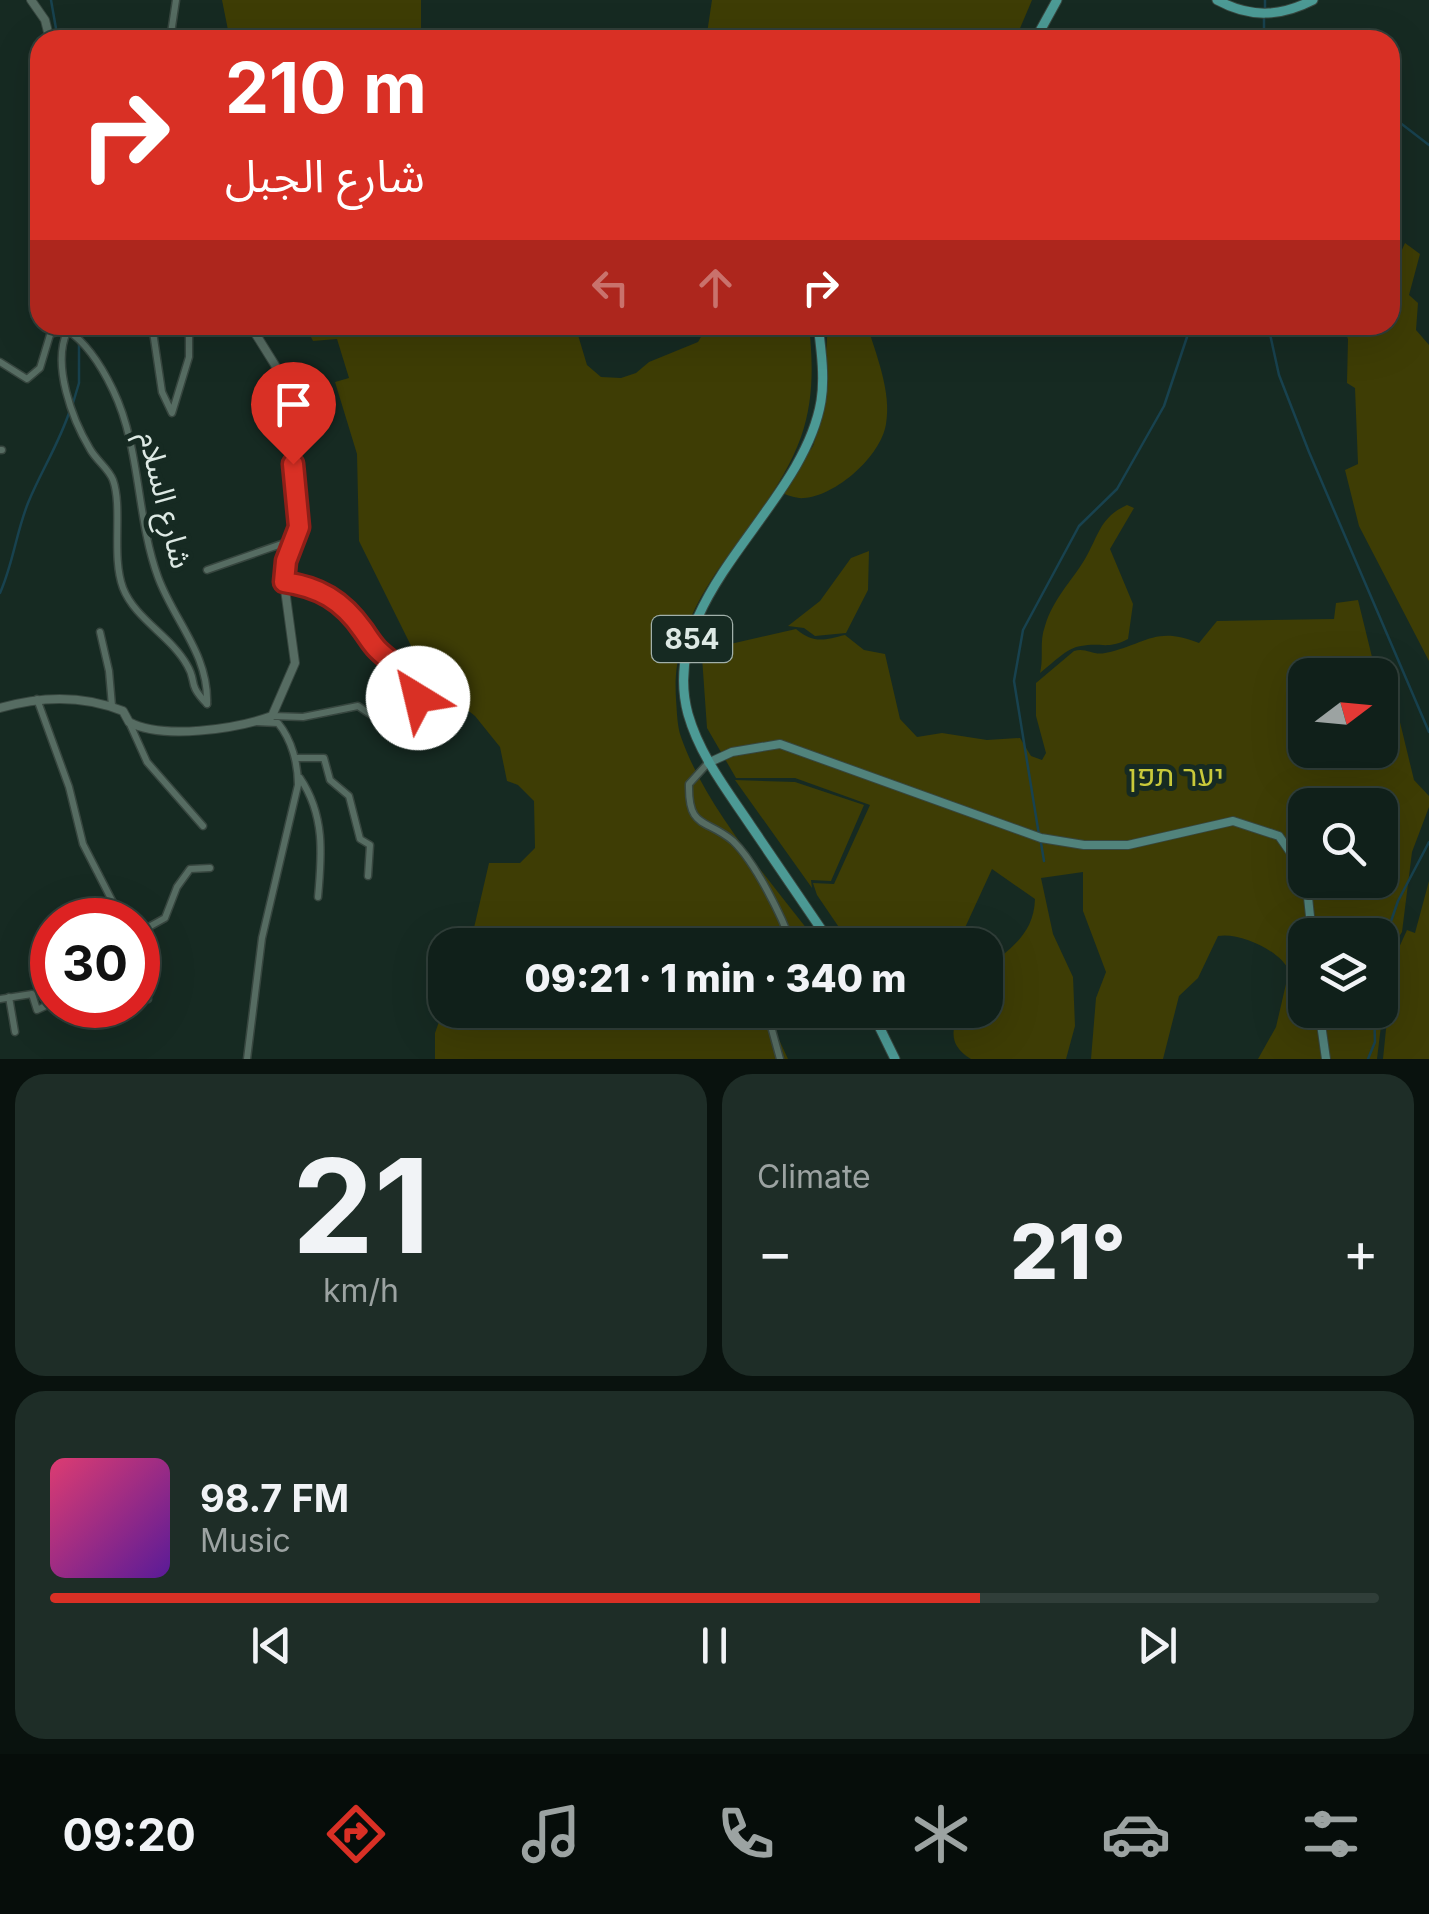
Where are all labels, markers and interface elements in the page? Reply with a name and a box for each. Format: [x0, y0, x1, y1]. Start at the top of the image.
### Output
text: 210 m [225, 45, 427, 130]
icon: right [60, 70, 190, 200]
text: شارع الجبل [225, 148, 425, 203]
icon: left [583, 260, 638, 315]
icon: ahead [688, 260, 743, 315]
icon: right [793, 260, 848, 315]
pin [251, 362, 336, 465]
icon: arrive [266, 377, 321, 432]
street label: شارع السلام [127, 428, 200, 573]
road number: 854 [652, 616, 732, 662]
position arrow [366, 646, 470, 750]
north arrow [1288, 658, 1398, 768]
map controls [1288, 658, 1398, 1028]
park label: יער תפן [1128, 757, 1224, 793]
button: search [1288, 788, 1398, 898]
speed limit sign: 30 [30, 898, 160, 1028]
button: layers [1288, 918, 1398, 1028]
text: 09:21 · 1 min · 340 m [524, 955, 907, 1001]
text: 21 [292, 1127, 430, 1284]
text: Climate [757, 1157, 871, 1196]
text: 21° [1010, 1206, 1126, 1297]
text: − [757, 1219, 793, 1285]
text: + [1343, 1219, 1379, 1285]
text: km/h [323, 1271, 399, 1310]
text: 98.7 FM [200, 1475, 349, 1521]
text: Music [200, 1521, 291, 1560]
icon: previous [244, 1618, 299, 1673]
icon: pause [687, 1618, 742, 1673]
icon: next [1130, 1618, 1185, 1673]
icon: directions [321, 1799, 391, 1869]
icon: music [516, 1799, 586, 1869]
icon: phone [711, 1799, 781, 1869]
icon: climate [906, 1799, 976, 1869]
icon: car [1101, 1799, 1171, 1869]
icon: filters [1296, 1799, 1366, 1869]
text: 09:20 [63, 1807, 196, 1862]

